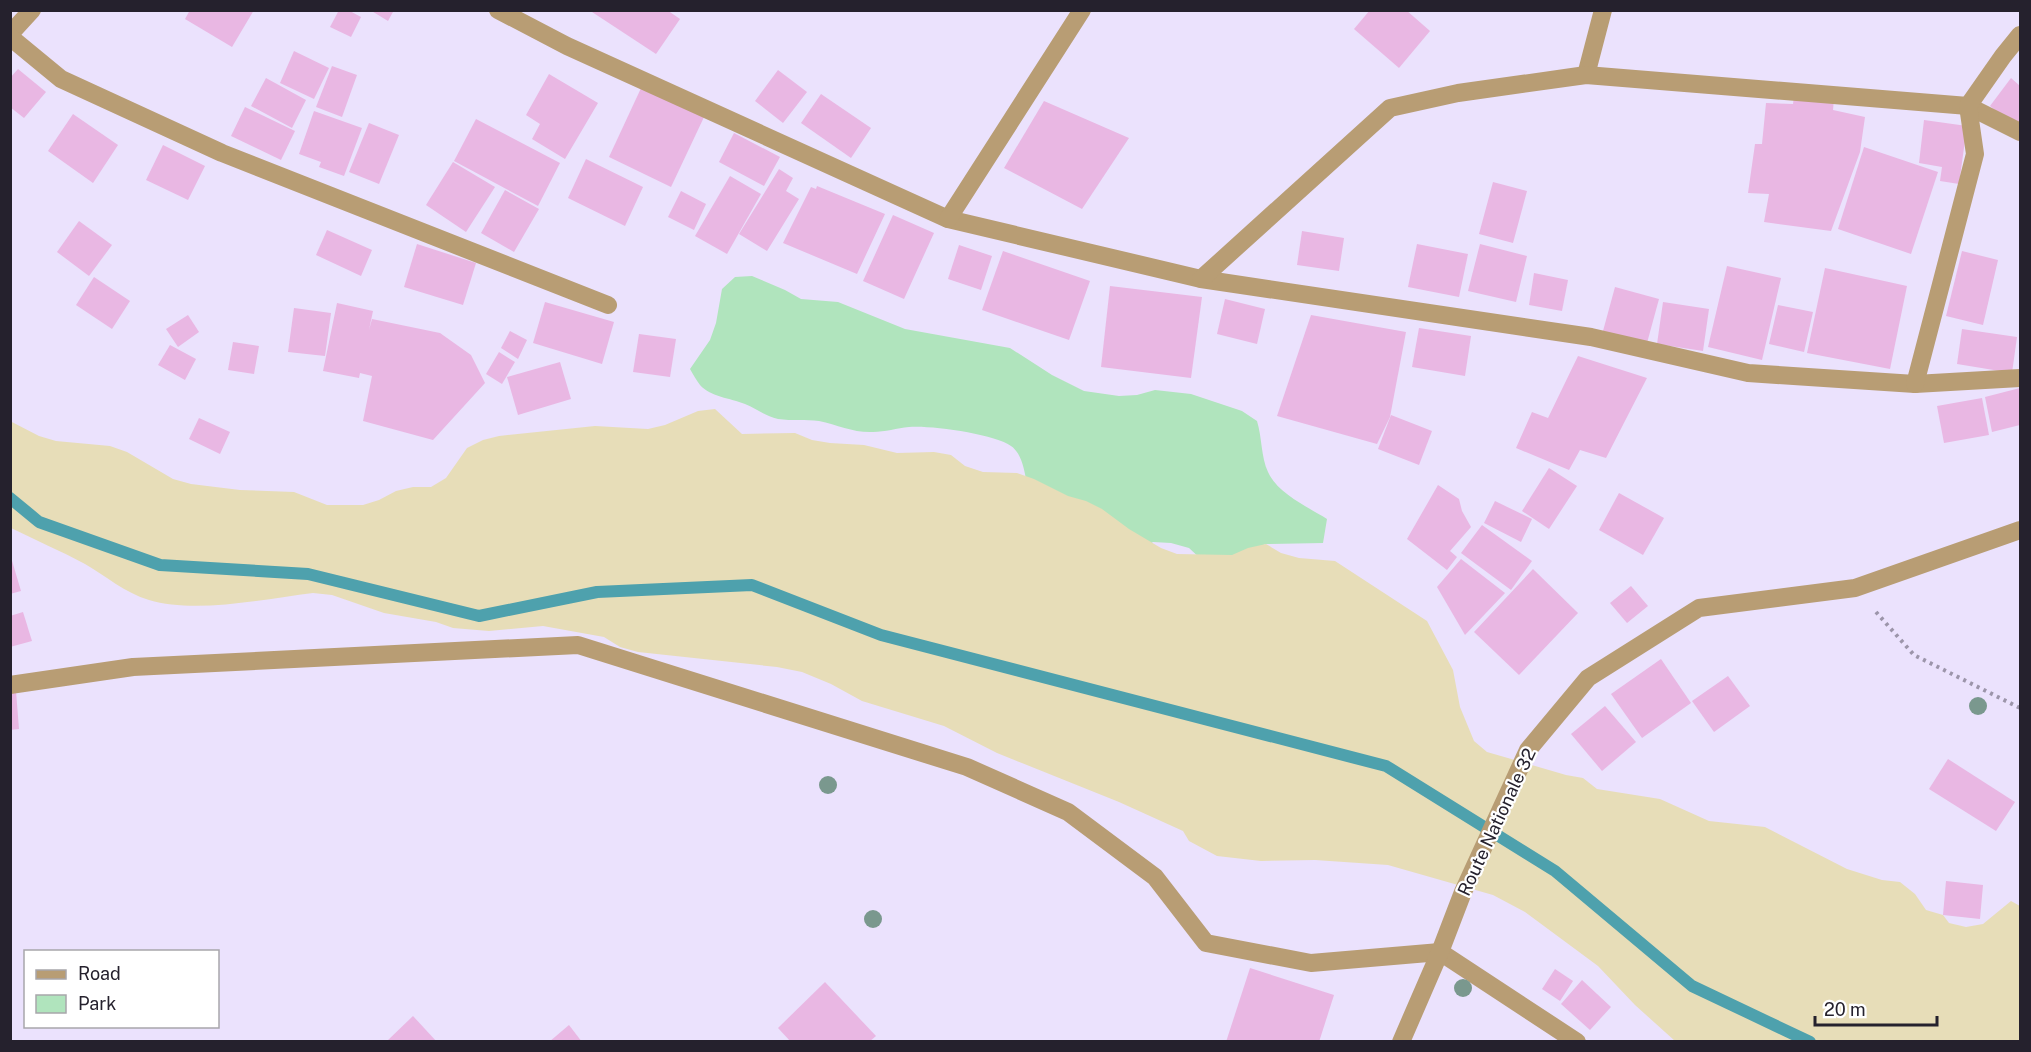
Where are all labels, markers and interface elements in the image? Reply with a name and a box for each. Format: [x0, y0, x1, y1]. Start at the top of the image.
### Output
street label: Route Nationale 32 [1453, 745, 1540, 899]
legend [24, 950, 219, 1028]
text: Road [78, 963, 121, 984]
scale bar [1815, 989, 1936, 1027]
text: Park [78, 993, 116, 1014]
text: 20 m [1824, 999, 1866, 1020]

